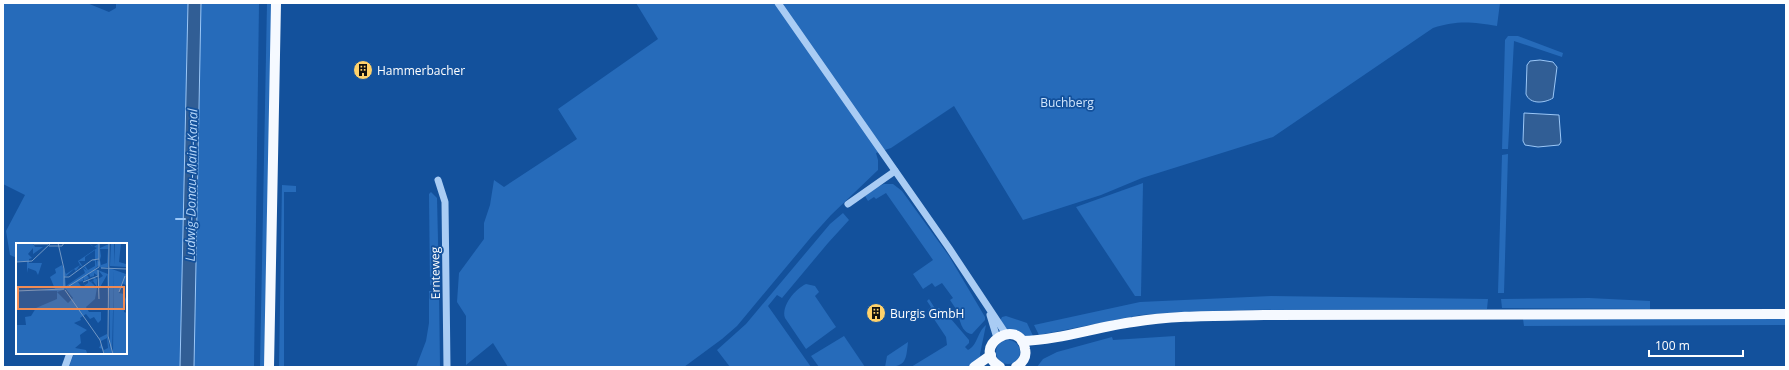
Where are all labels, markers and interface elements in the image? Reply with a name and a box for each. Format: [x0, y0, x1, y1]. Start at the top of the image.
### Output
building icon: Hammerbacher [352, 59, 374, 81]
place label: Hammerbacher [377, 62, 465, 79]
park label: Buchberg [1040, 94, 1094, 111]
water label: Ludwig-Donau-Main-Kanal [181, 108, 201, 262]
inset map [16, 243, 127, 354]
street label: Ernteweg [426, 246, 444, 299]
building icon: Burgis GmbH [865, 302, 887, 324]
place label: Burgis GmbH [890, 305, 964, 322]
scale bar [1649, 332, 1743, 358]
text: 100 m [1655, 337, 1690, 354]

